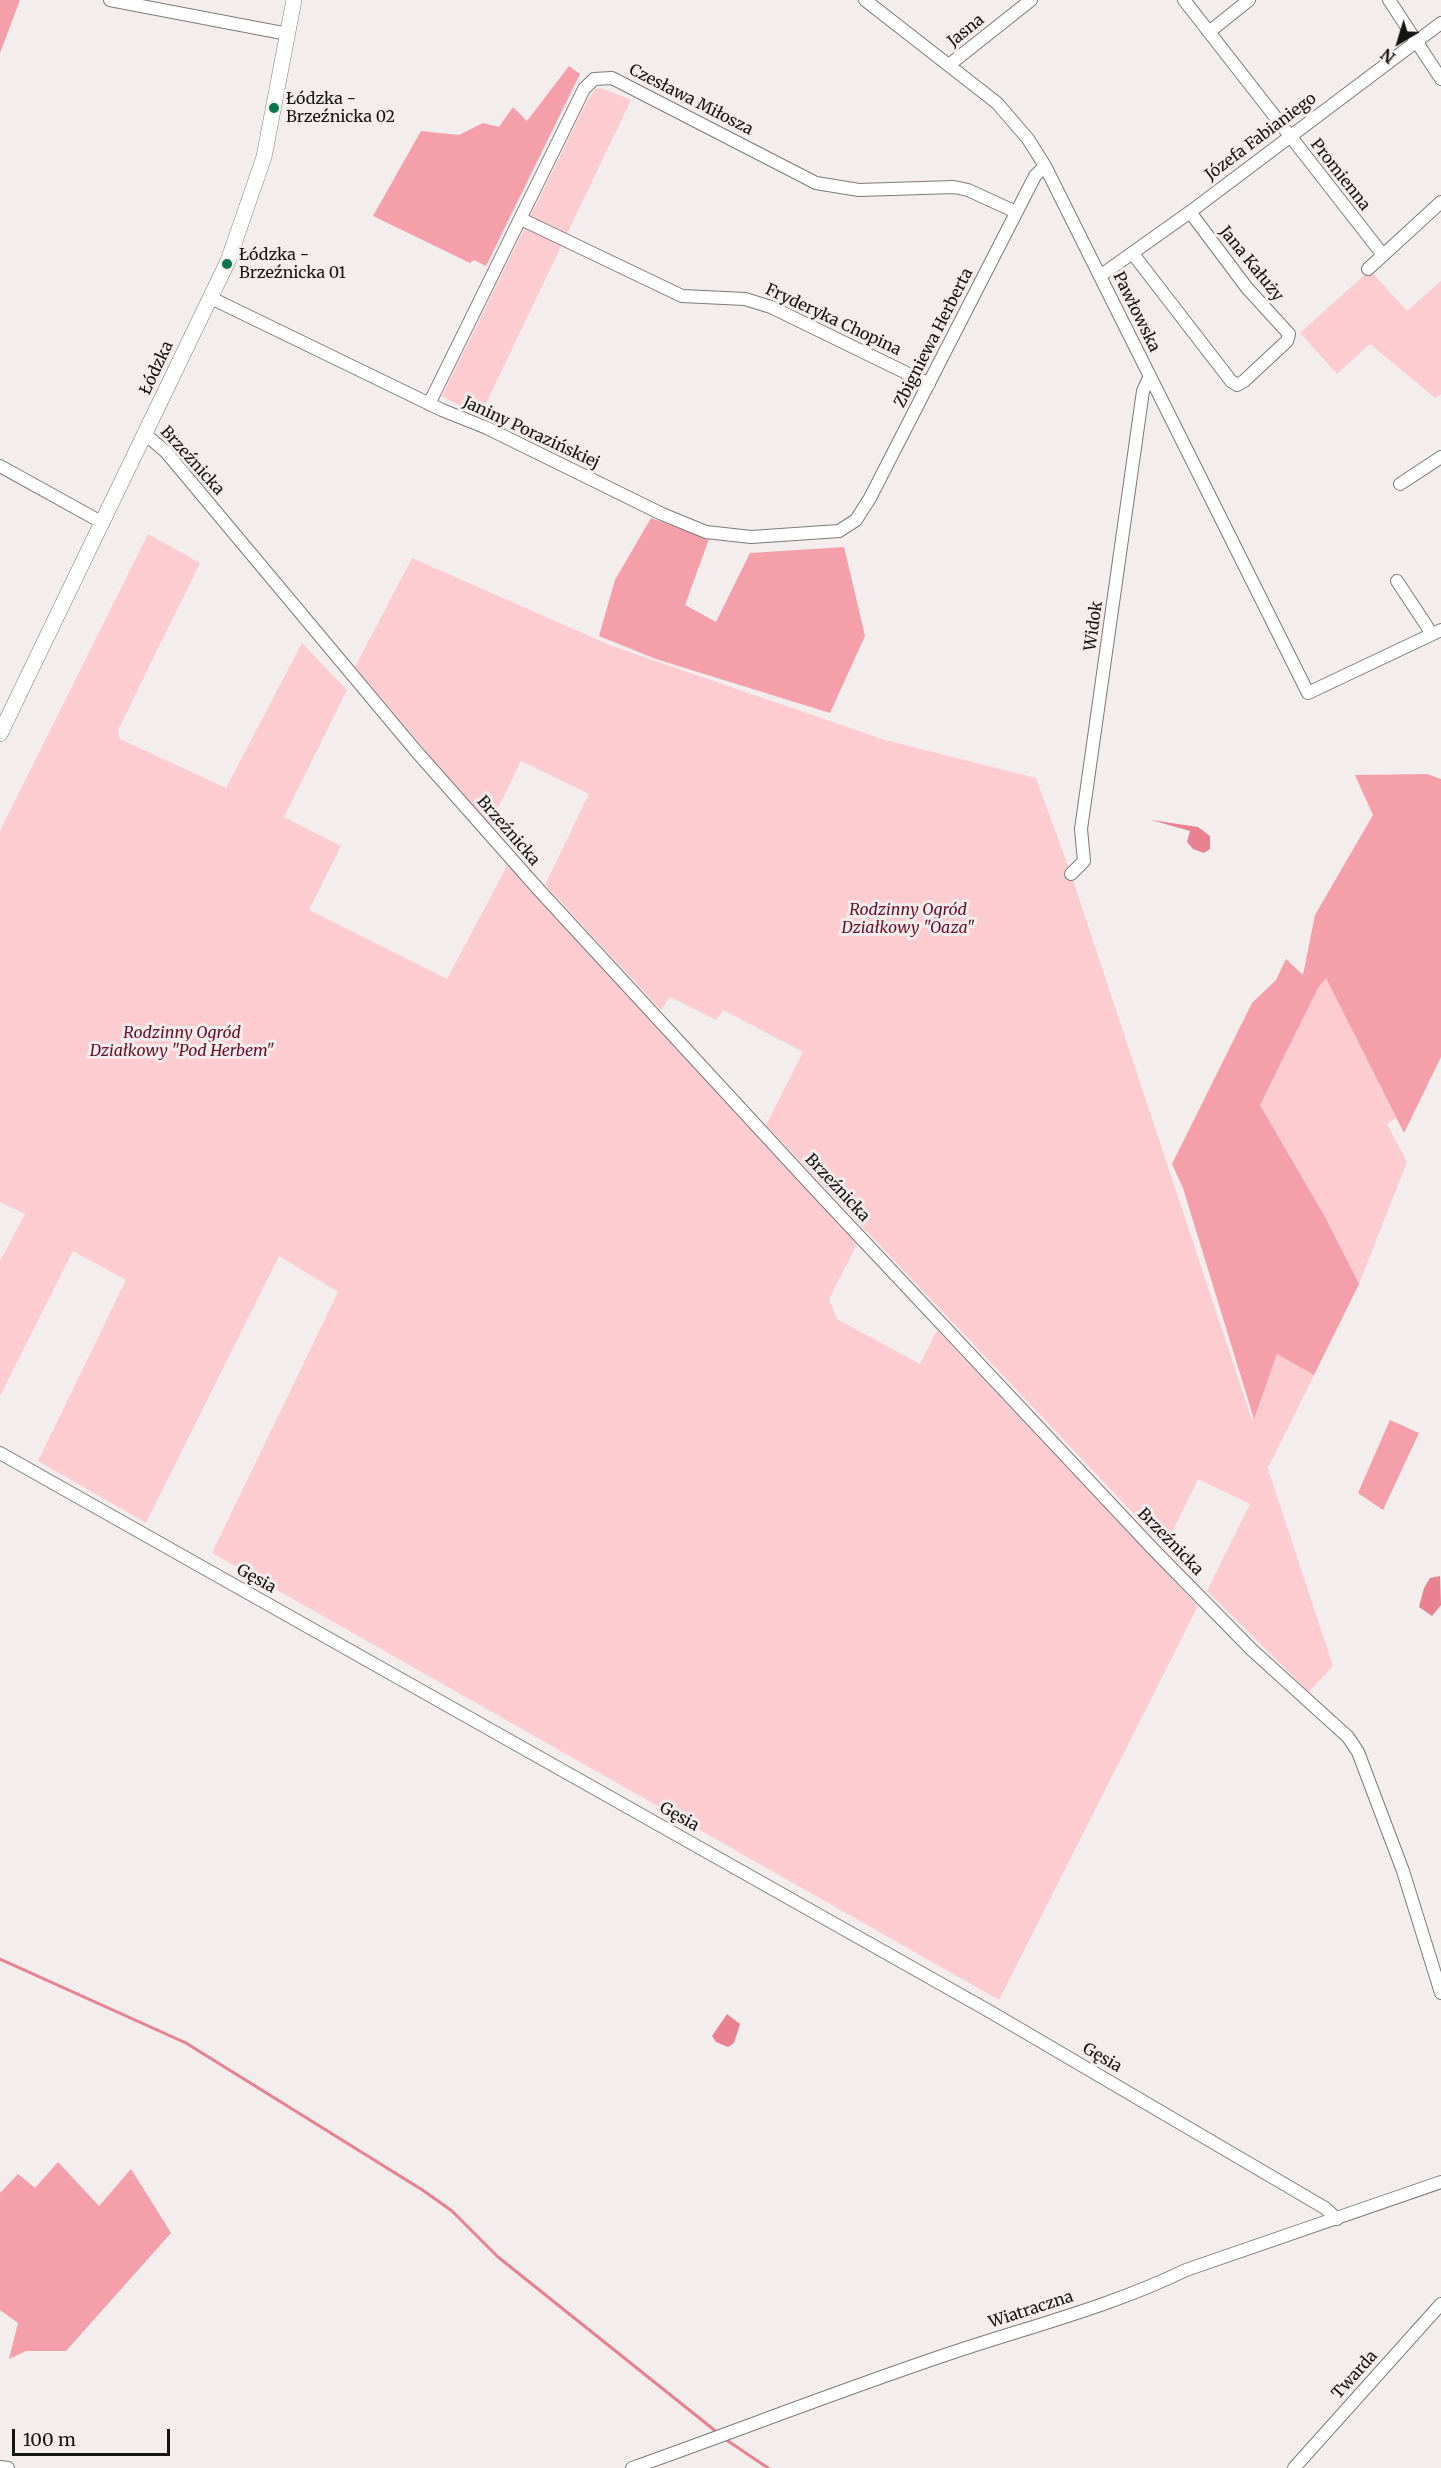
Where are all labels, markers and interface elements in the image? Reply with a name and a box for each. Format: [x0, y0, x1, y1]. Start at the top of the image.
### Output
street label: Jasna [944, 11, 988, 51]
north arrow [1369, 12, 1429, 72]
text: N [1377, 44, 1399, 68]
street label: Czesława Miłosza [626, 60, 756, 140]
place label: Łódzka - Brzeźnicka 02 [286, 89, 395, 127]
street label: Józefa Fabianiego [1202, 89, 1320, 185]
marker: Łódzka - Brzeźnicka 02 [267, 101, 281, 115]
street label: Promienna [1306, 135, 1374, 215]
street label: Jana Kałuży [1215, 223, 1287, 305]
place label: Łódzka - Brzeźnicka 01 [239, 245, 346, 283]
marker: Łódzka - Brzeźnicka 01 [220, 257, 234, 271]
street label: Zbigniewa Herberta [891, 265, 977, 411]
street label: Pawłowska [1108, 269, 1164, 355]
street label: Fryderyka Chopina [762, 280, 904, 360]
street label: Łódzka [136, 338, 178, 398]
street label: Janiny Porazińskiej [459, 393, 603, 473]
street label: Brzeźnicka [156, 423, 228, 499]
street label: Widok [1081, 600, 1107, 652]
street label: Brzeźnicka [473, 792, 543, 870]
park label: Rodzinny Ogród Działkowy "Oaza" [841, 900, 975, 938]
park label: Rodzinny Ogród Działkowy "Pod Herbem" [90, 1023, 274, 1061]
street label: Brzeźnicka [801, 1150, 873, 1226]
street label: Brzeźnicka [1133, 1504, 1207, 1580]
street label: Gęsia [233, 1560, 279, 1598]
street label: Gęsia [656, 1798, 702, 1836]
street label: Gęsia [1079, 2039, 1125, 2077]
street label: Wiatraczna [986, 2287, 1076, 2333]
street label: Twarda [1328, 2347, 1382, 2403]
scale bar [15, 2417, 172, 2455]
text: 100 m [23, 2428, 76, 2451]

